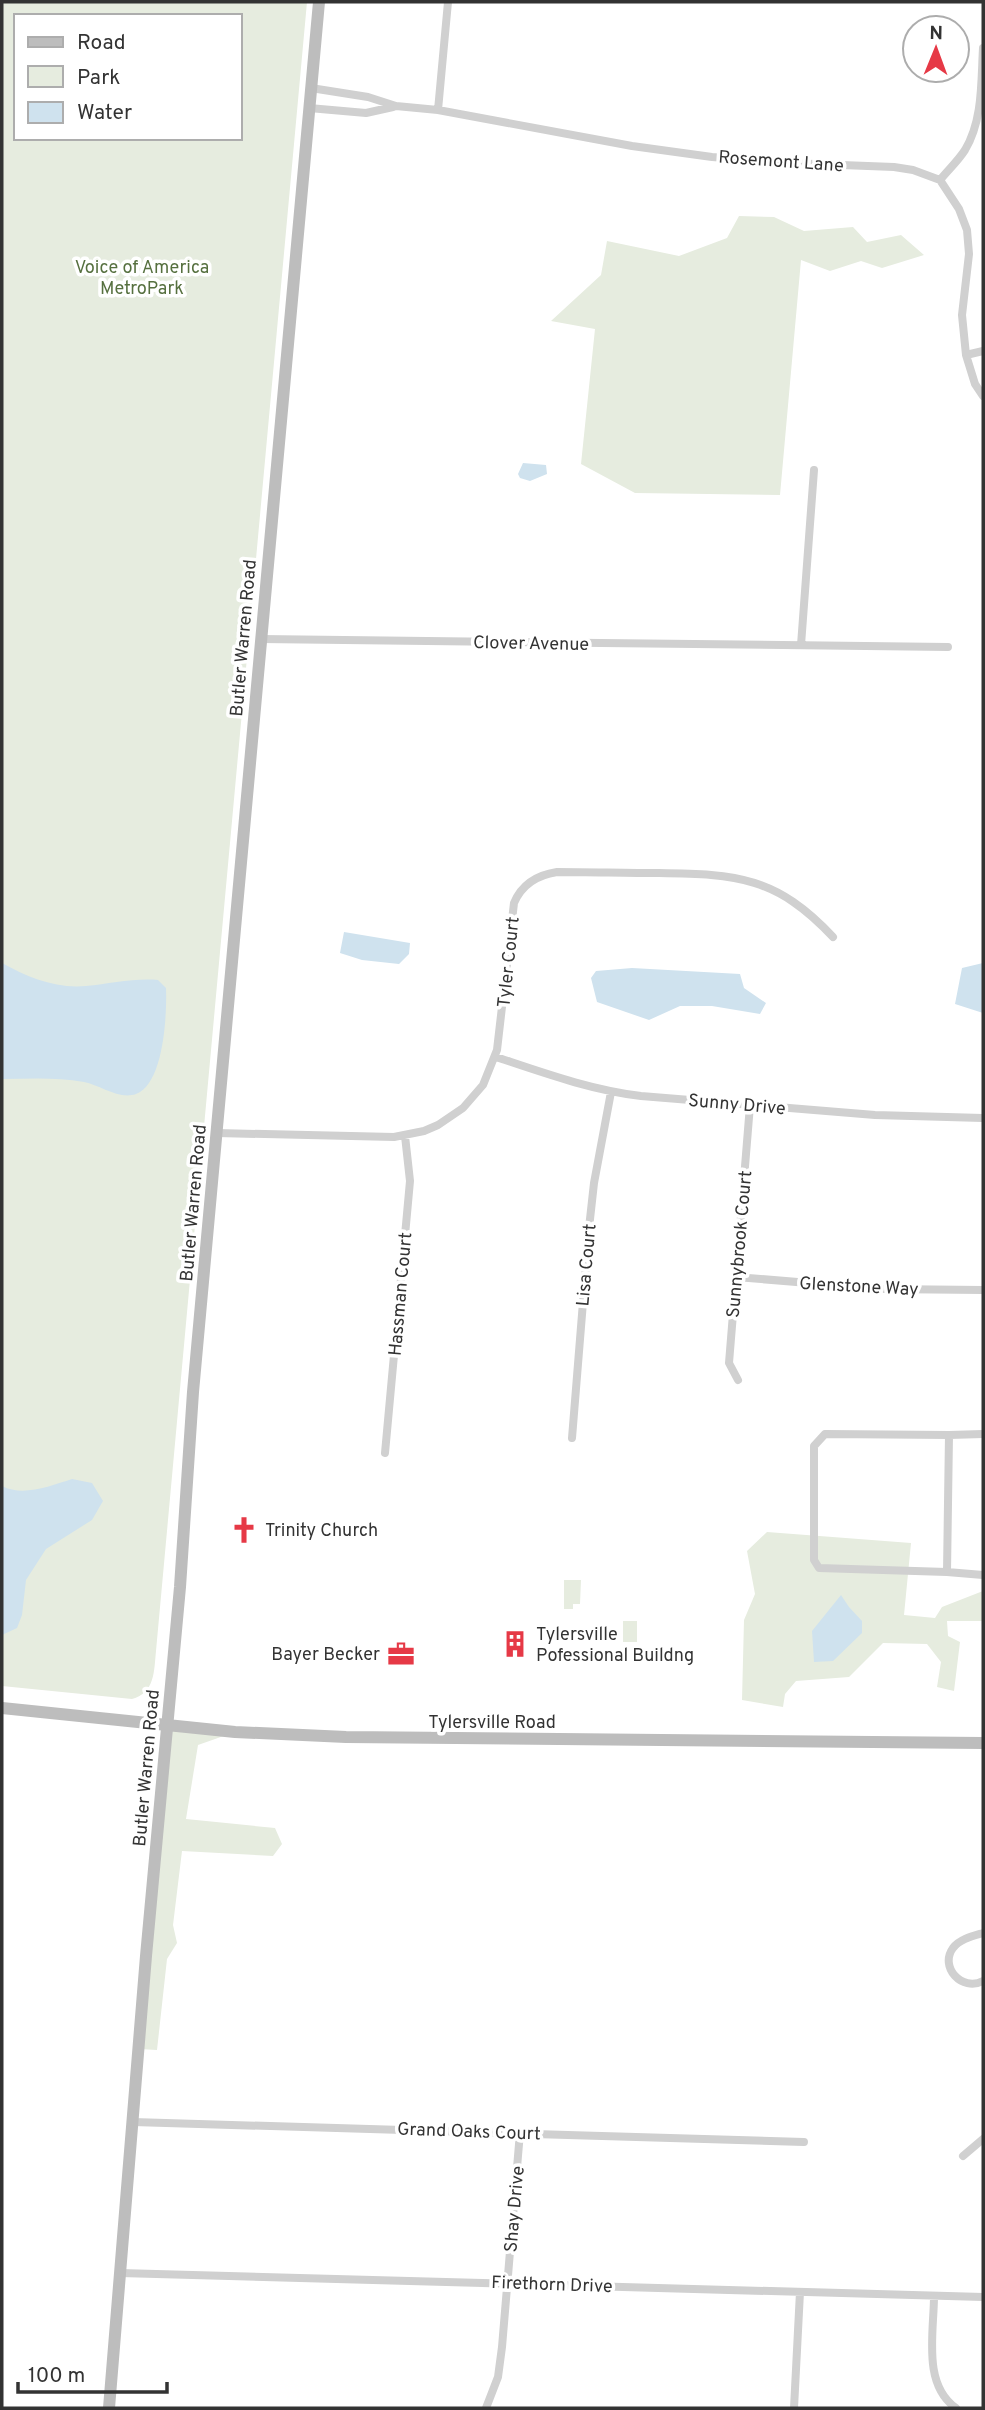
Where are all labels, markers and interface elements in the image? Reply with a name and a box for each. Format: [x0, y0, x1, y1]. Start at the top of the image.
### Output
legend [14, 14, 242, 140]
north arrow [901, 14, 971, 84]
text: N [929, 22, 943, 46]
text: Road [77, 30, 126, 57]
text: Park [77, 65, 120, 92]
text: Water [77, 100, 132, 127]
street label: Rosemont Lane [717, 147, 844, 178]
park label: Voice of America MetroPark [75, 257, 209, 301]
street label: Butler Warren Road [226, 559, 263, 718]
street label: Clover Avenue [473, 632, 589, 657]
street label: Tyler Court [493, 916, 526, 1009]
street label: Sunny Drive [687, 1090, 787, 1121]
street label: Butler Warren Road [176, 1124, 213, 1283]
street label: Sunnybrook Court [723, 1169, 758, 1319]
street label: Lisa Court [572, 1223, 603, 1307]
street label: Hassman Court [385, 1231, 418, 1357]
street label: Glenstone Way [799, 1273, 919, 1302]
church icon: Trinity Church [229, 1515, 259, 1545]
place label: Trinity Church [265, 1520, 378, 1543]
place label: Tylersville Pofessional Buildng [536, 1624, 694, 1668]
building icon: Tylersville Pofessional Buildng [500, 1629, 530, 1659]
office icon: Bayer Becker [386, 1639, 416, 1669]
place label: Bayer Becker [271, 1644, 380, 1667]
street label: Butler Warren Road [129, 1689, 166, 1848]
street label: Tylersville Road [428, 1712, 556, 1735]
street label: Grand Oaks Court [397, 2118, 541, 2147]
street label: Shay Drive [500, 2165, 531, 2253]
street label: Firethorn Drive [491, 2272, 613, 2299]
scale bar [18, 2350, 166, 2394]
text: 100 m [28, 2363, 85, 2390]

